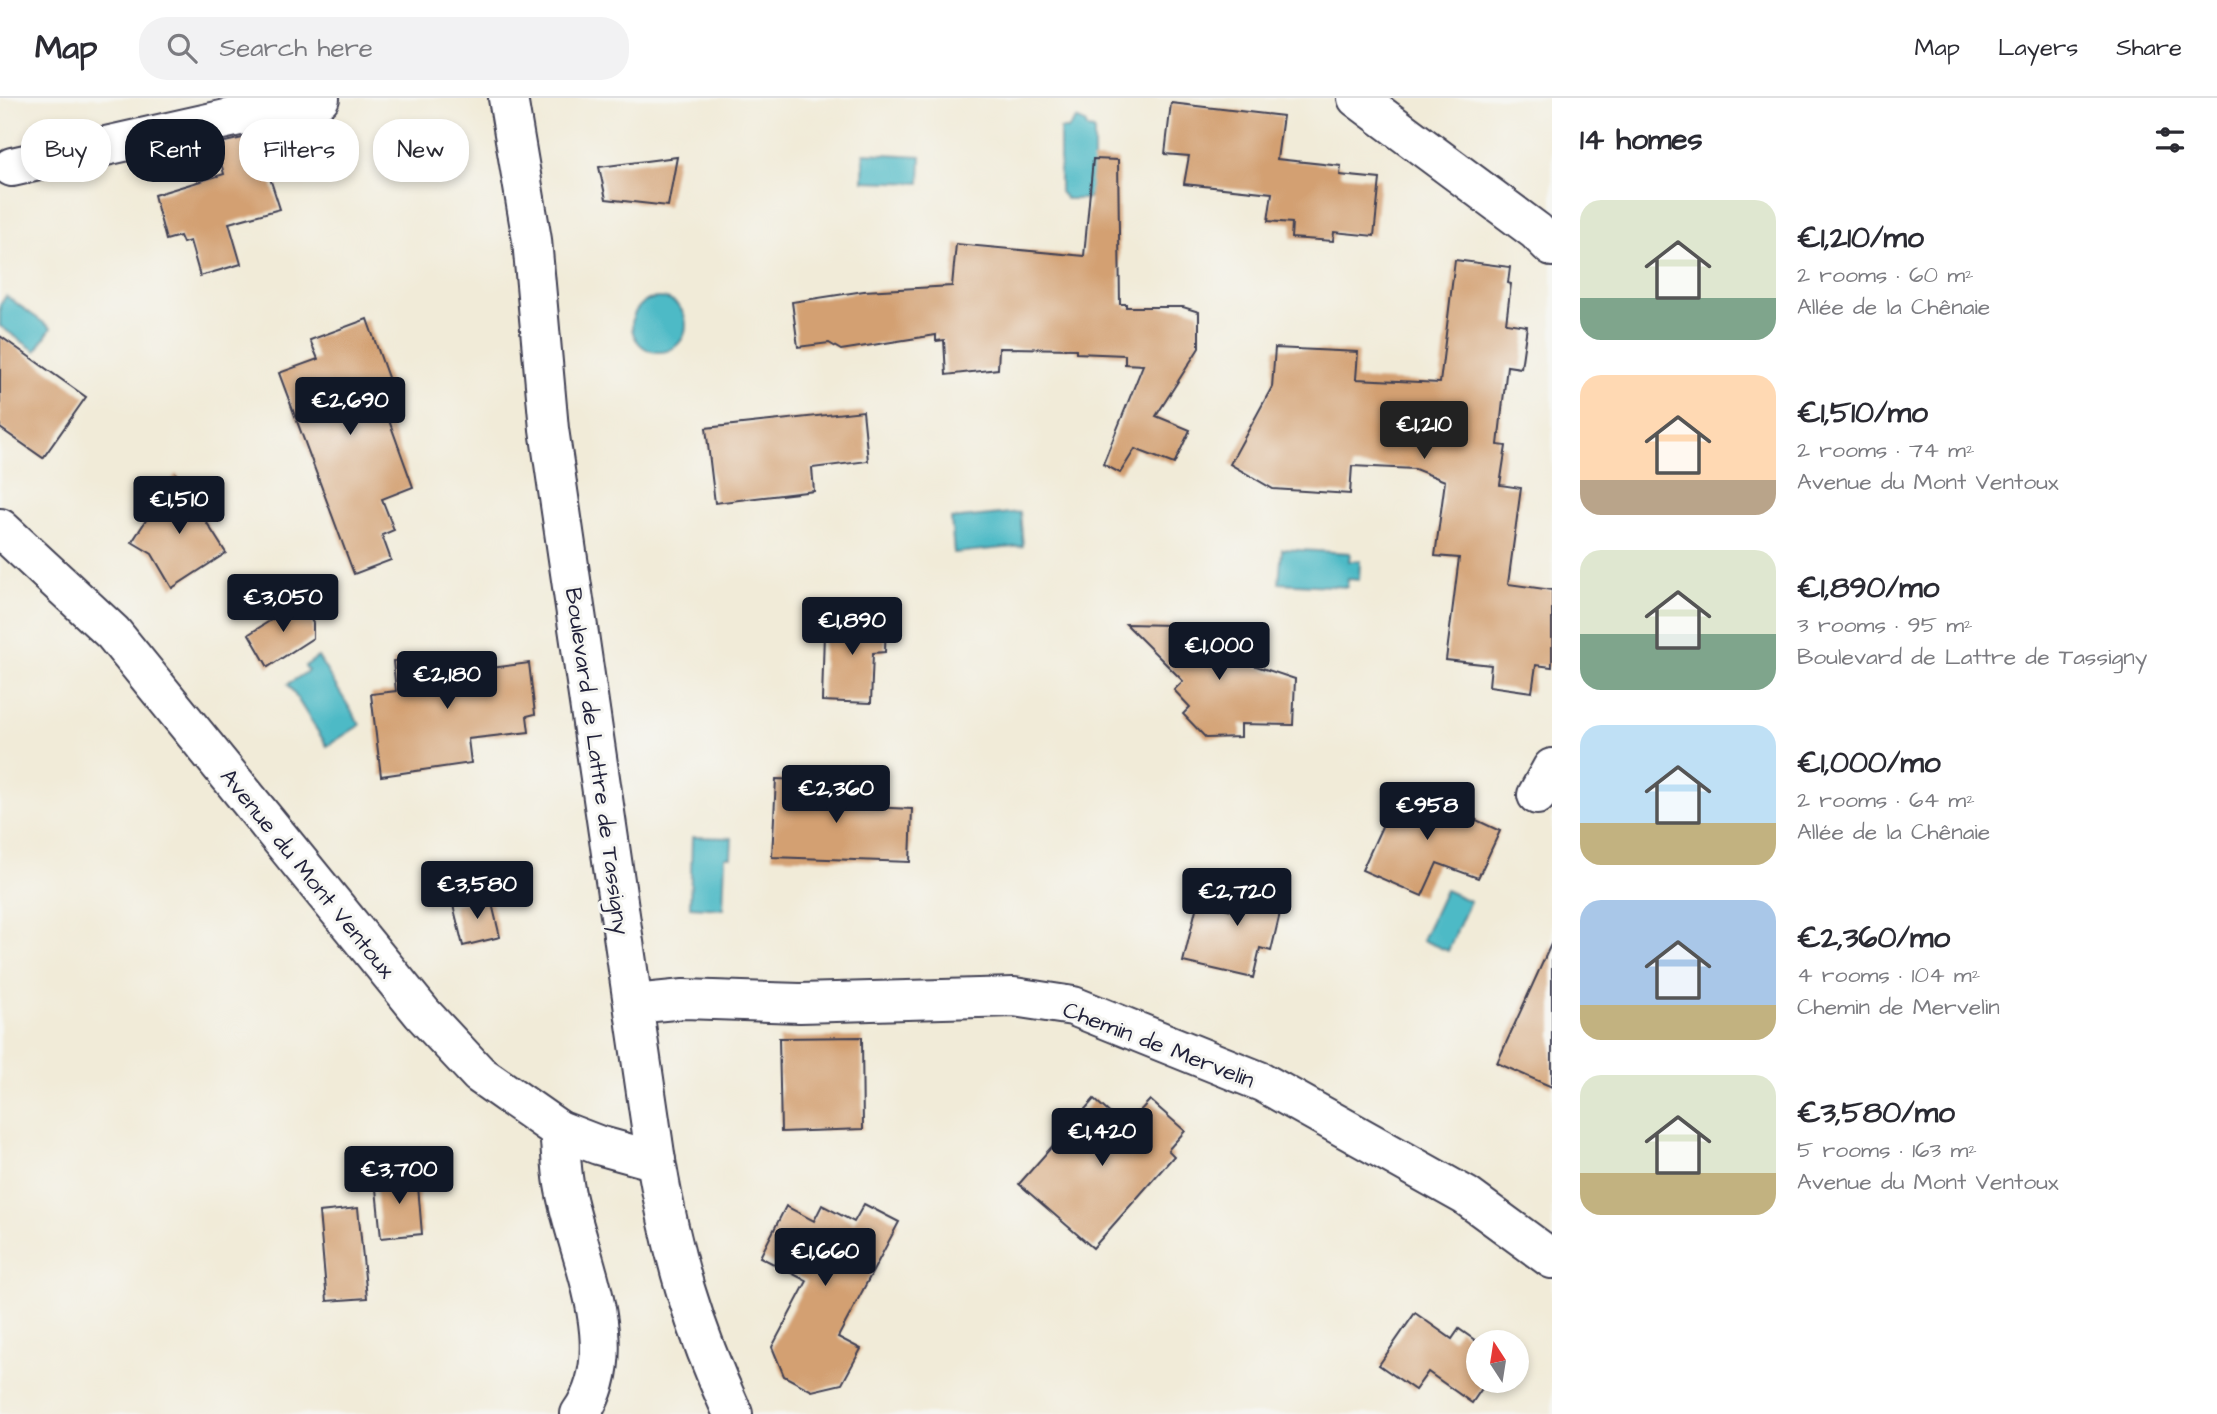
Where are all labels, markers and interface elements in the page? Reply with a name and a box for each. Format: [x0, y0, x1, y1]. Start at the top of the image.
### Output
search box [139, 17, 629, 80]
text: Map [35, 25, 97, 71]
icon: search [163, 29, 201, 67]
text: Search here [219, 30, 373, 66]
text: Map [1915, 31, 1960, 65]
text: Layers [1998, 31, 2078, 65]
text: Share [2116, 31, 2182, 65]
chip: Buy [21, 119, 111, 182]
chip: Rent [125, 119, 225, 182]
chip: Filters [239, 119, 359, 182]
chip: New [373, 119, 469, 182]
text: 14 homes [1580, 119, 1703, 161]
icon: filters [2151, 121, 2189, 159]
text: €1,210/mo [1797, 217, 1924, 259]
icon: home [1636, 228, 1720, 312]
text: 2 rooms · 60 m² [1797, 259, 1974, 291]
text: Allée de la Chênaie [1797, 291, 1990, 323]
pin: €2,690 [293, 378, 407, 437]
text: €2,690 [311, 384, 389, 416]
text: €1,510/mo [1797, 392, 1928, 434]
pin: €1,210 [1367, 402, 1481, 461]
icon: home [1636, 403, 1720, 487]
text: €1,210 [1396, 408, 1452, 440]
text: 2 rooms · 74 m² [1797, 434, 1975, 466]
text: Avenue du Mont Ventoux [1797, 466, 2059, 498]
pin: €1,510 [122, 476, 236, 536]
text: €1,510 [149, 483, 209, 515]
text: €1,890/mo [1797, 567, 1939, 609]
pin: €3,050 [226, 574, 340, 634]
icon: home [1636, 578, 1720, 662]
text: €3,050 [243, 581, 323, 613]
street label: Boulevard de Lattre de Tassigny [556, 585, 637, 937]
pin: €1,890 [795, 598, 909, 657]
text: €1,890 [818, 604, 886, 636]
text: 3 rooms · 95 m² [1797, 609, 1973, 641]
pin: €1,000 [1162, 622, 1276, 682]
text: €1,000 [1185, 629, 1253, 661]
text: Boulevard de Lattre de Tassigny [1797, 641, 2147, 673]
pin: €2,180 [390, 652, 504, 711]
text: €2,180 [413, 658, 481, 690]
text: €1,000/mo [1797, 742, 1941, 784]
icon: home [1636, 753, 1720, 837]
street label: Avenue du Mont Ventoux [212, 762, 402, 986]
pin: €2,360 [779, 766, 893, 825]
text: €2,360 [798, 772, 874, 804]
pin: €958 [1386, 782, 1468, 842]
text: 2 rooms · 64 m² [1797, 784, 1975, 816]
text: €958 [1396, 789, 1458, 821]
text: Allée de la Chênaie [1797, 816, 1990, 848]
pin: €3,580 [420, 862, 534, 921]
text: €3,580 [437, 868, 517, 900]
pin: €2,720 [1180, 868, 1294, 928]
text: €2,720 [1198, 875, 1276, 907]
text: €2,360/mo [1797, 917, 1950, 959]
icon: home [1636, 928, 1720, 1012]
text: 4 rooms · 104 m² [1797, 959, 1980, 991]
text: Chemin de Mervelin [1797, 991, 2000, 1023]
street label: Chemin de Mervelin [1058, 994, 1259, 1096]
text: €3,580/mo [1797, 1092, 1955, 1134]
icon: home [1636, 1103, 1720, 1187]
pin: €1,420 [1045, 1108, 1159, 1168]
text: €1,420 [1068, 1115, 1136, 1147]
text: 5 rooms · 163 m² [1797, 1134, 1977, 1166]
pin: €3,700 [342, 1146, 456, 1206]
text: €3,700 [360, 1153, 438, 1185]
text: Avenue du Mont Ventoux [1797, 1166, 2059, 1198]
pin: €1,660 [768, 1228, 882, 1288]
text: €1,660 [791, 1235, 859, 1267]
north arrow [1466, 1330, 1530, 1393]
map controls [1466, 1330, 1529, 1393]

